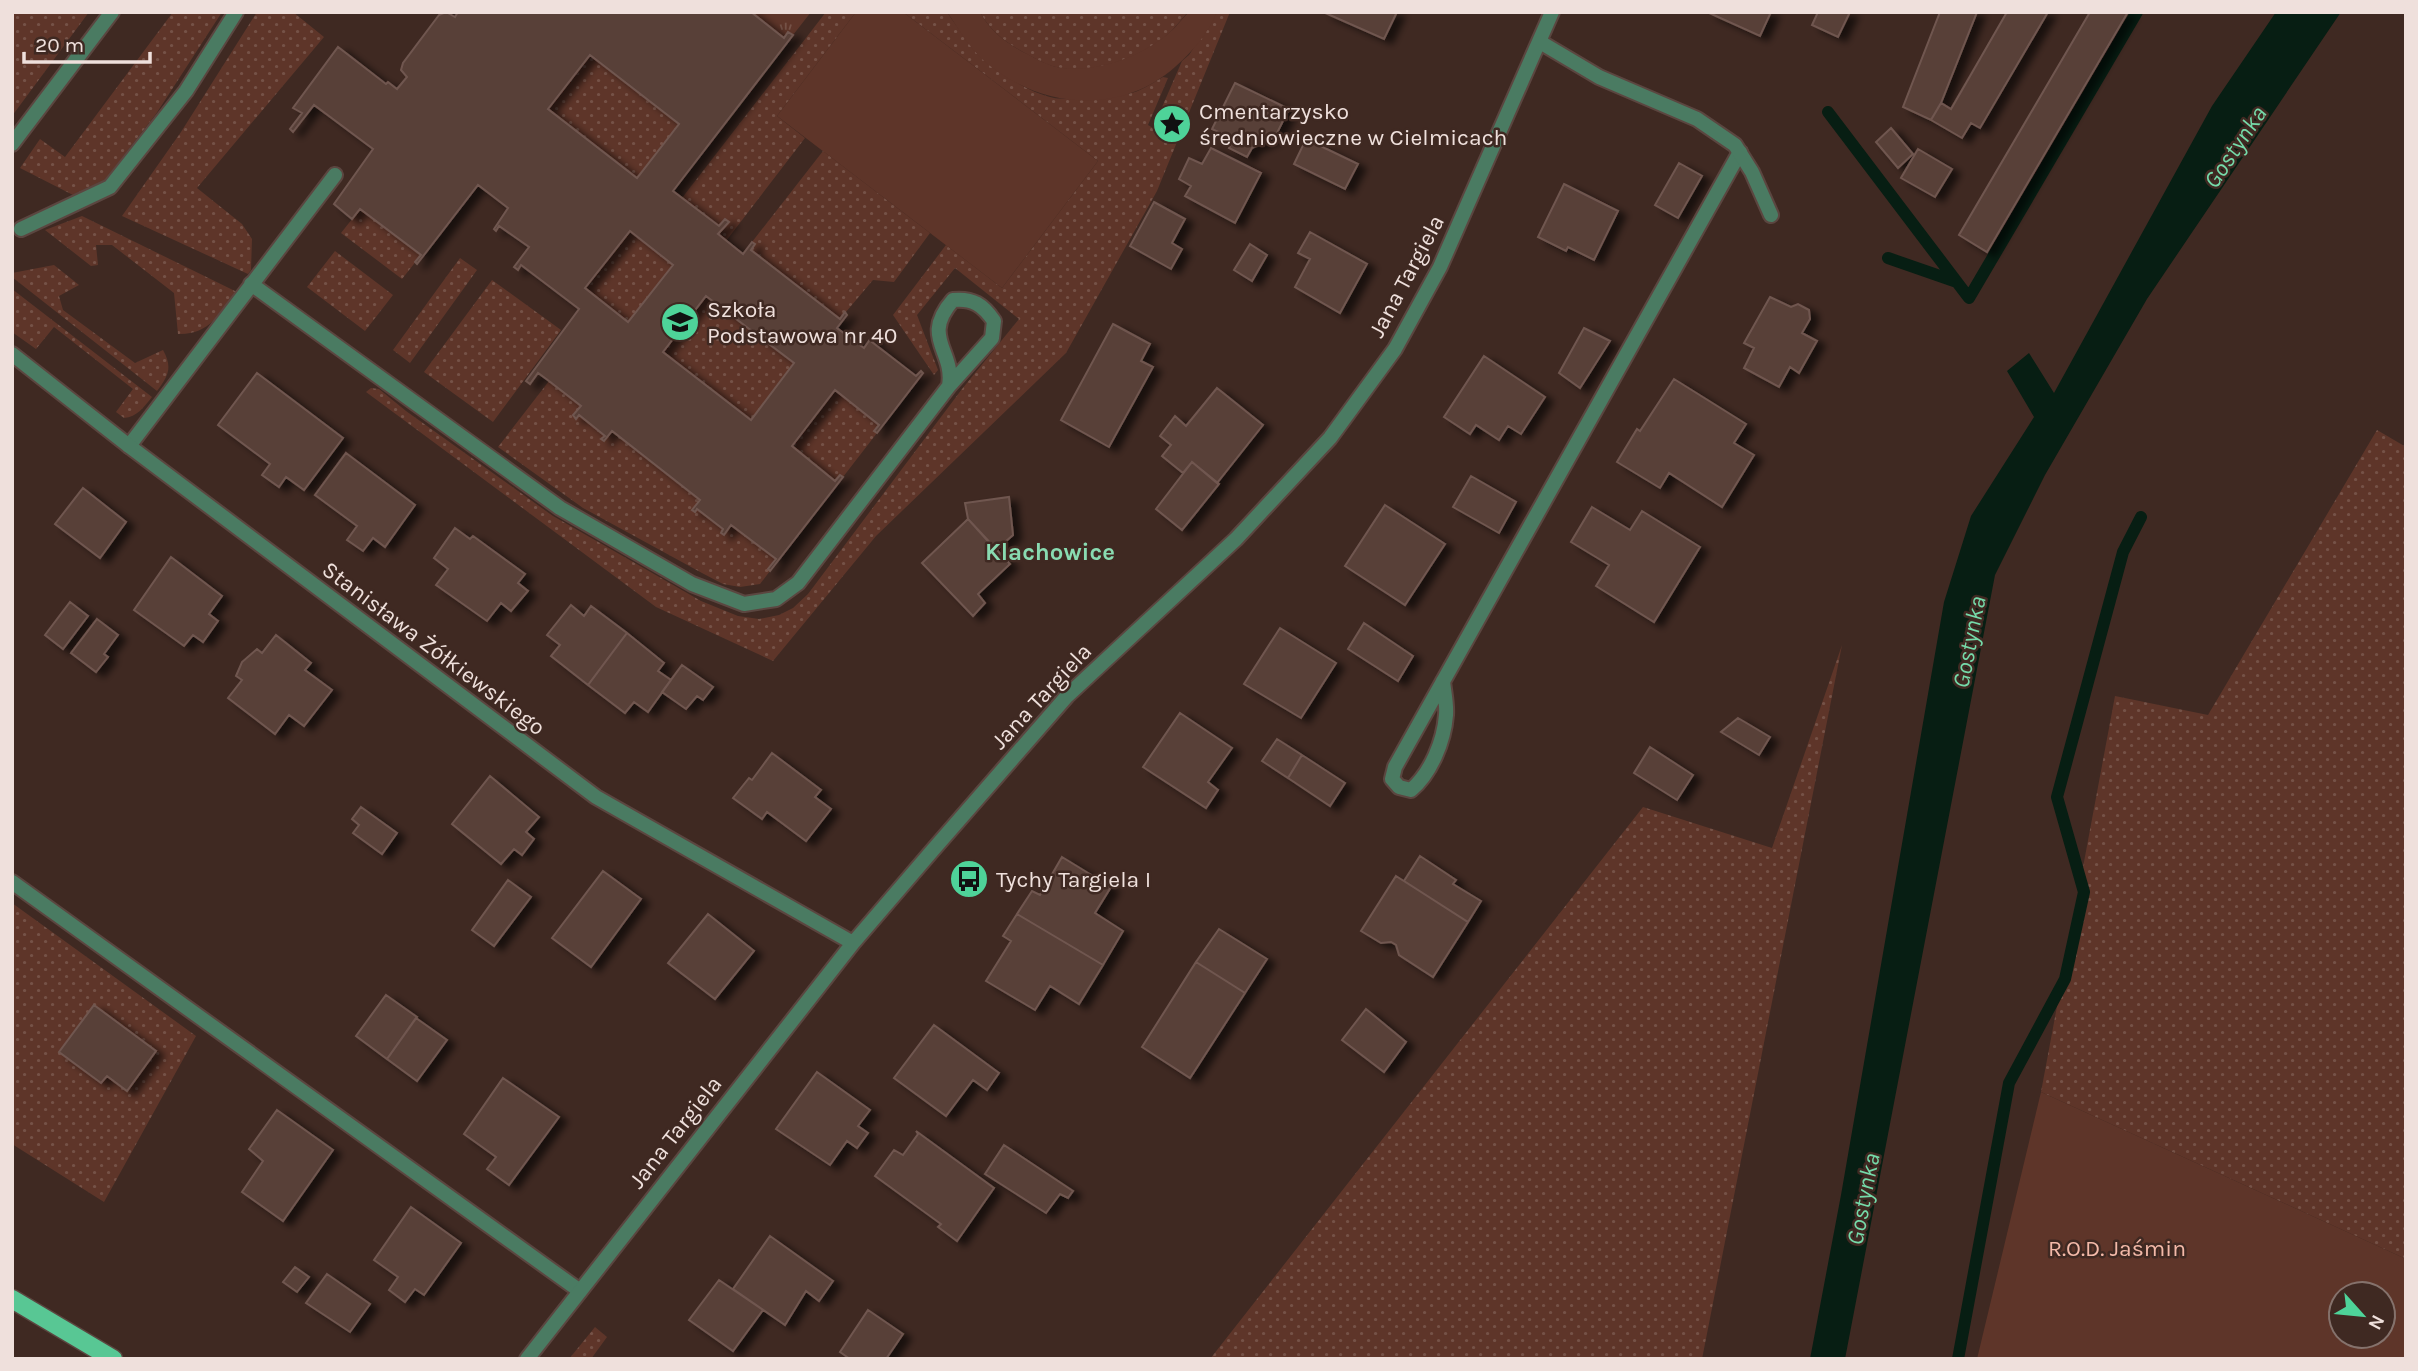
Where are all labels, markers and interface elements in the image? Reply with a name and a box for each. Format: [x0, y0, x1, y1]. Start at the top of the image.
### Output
scale bar [24, 21, 150, 65]
text: 20 m [35, 33, 84, 57]
place label: Cmentarzysko średniowieczne w Cielmicach [1199, 98, 1507, 151]
water label: Gostynka [2197, 101, 2273, 193]
place icon: Cmentarzysko średniowieczne w Cielmicach [1151, 103, 1193, 145]
street label: Jana Targiela [1363, 210, 1450, 342]
place label: Szkoła Podstawowa nr 40 [707, 296, 898, 349]
school or university icon: Szkoła Podstawowa nr 40 [659, 301, 701, 343]
district label: Klachowice [985, 538, 1115, 566]
street label: Stanisława Żółkiewskiego [317, 556, 550, 741]
water label: Gostynka [1946, 594, 1992, 690]
street label: Jana Targiela [986, 638, 1097, 755]
bus stop icon: Tychy Targiela I [948, 858, 990, 900]
place label: Tychy Targiela I [996, 866, 1151, 893]
street label: Jana Targiela [623, 1071, 728, 1194]
water label: Gostynka [1840, 1151, 1886, 1247]
park label: R.O.D. Jaśmin [2048, 1235, 2186, 1262]
north arrow [2327, 1280, 2397, 1350]
text: N [2363, 1311, 2389, 1333]

